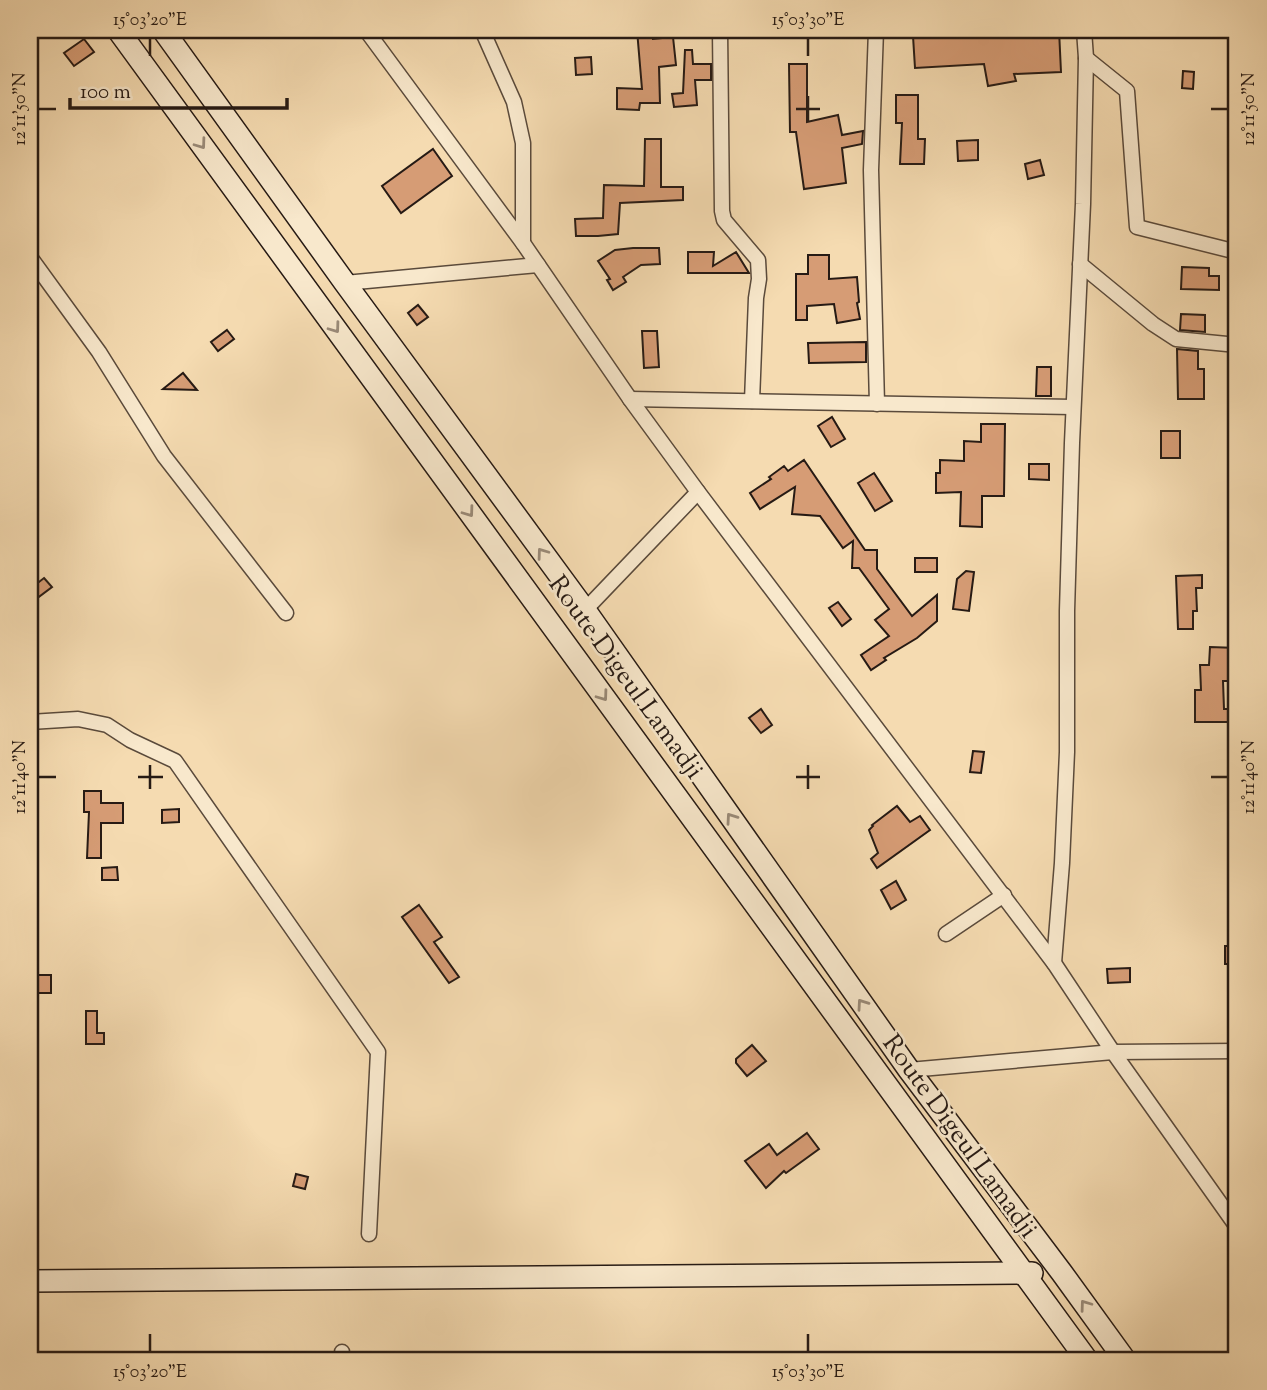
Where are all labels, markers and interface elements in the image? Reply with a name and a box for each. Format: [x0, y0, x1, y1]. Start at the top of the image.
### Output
text: 15°03'20"E [113, 8, 187, 34]
text: 15°03'30"E [772, 8, 844, 34]
scale bar [70, 66, 287, 110]
text: 12°11'50"N [8, 72, 34, 146]
text: 12°11'50"N [1237, 72, 1263, 146]
text: 100 m [80, 78, 131, 108]
one-way arrow [193, 136, 205, 149]
one-way arrow [327, 320, 339, 333]
one-way arrow [461, 504, 473, 517]
one-way arrow [538, 548, 551, 560]
street label: Route Digeul Lamadji [538, 568, 712, 788]
one-way arrow [595, 688, 607, 701]
text: 12°11'40"N [8, 740, 34, 814]
text: 12°11'40"N [1237, 740, 1263, 814]
one-way arrow [727, 813, 739, 826]
one-way arrow [858, 999, 870, 1012]
street label: Route Digeul Lamadji [872, 1027, 1046, 1247]
one-way arrow [1081, 1300, 1093, 1313]
text: 15°03'20"E [113, 1360, 187, 1386]
text: 15°03'30"E [772, 1360, 844, 1386]

